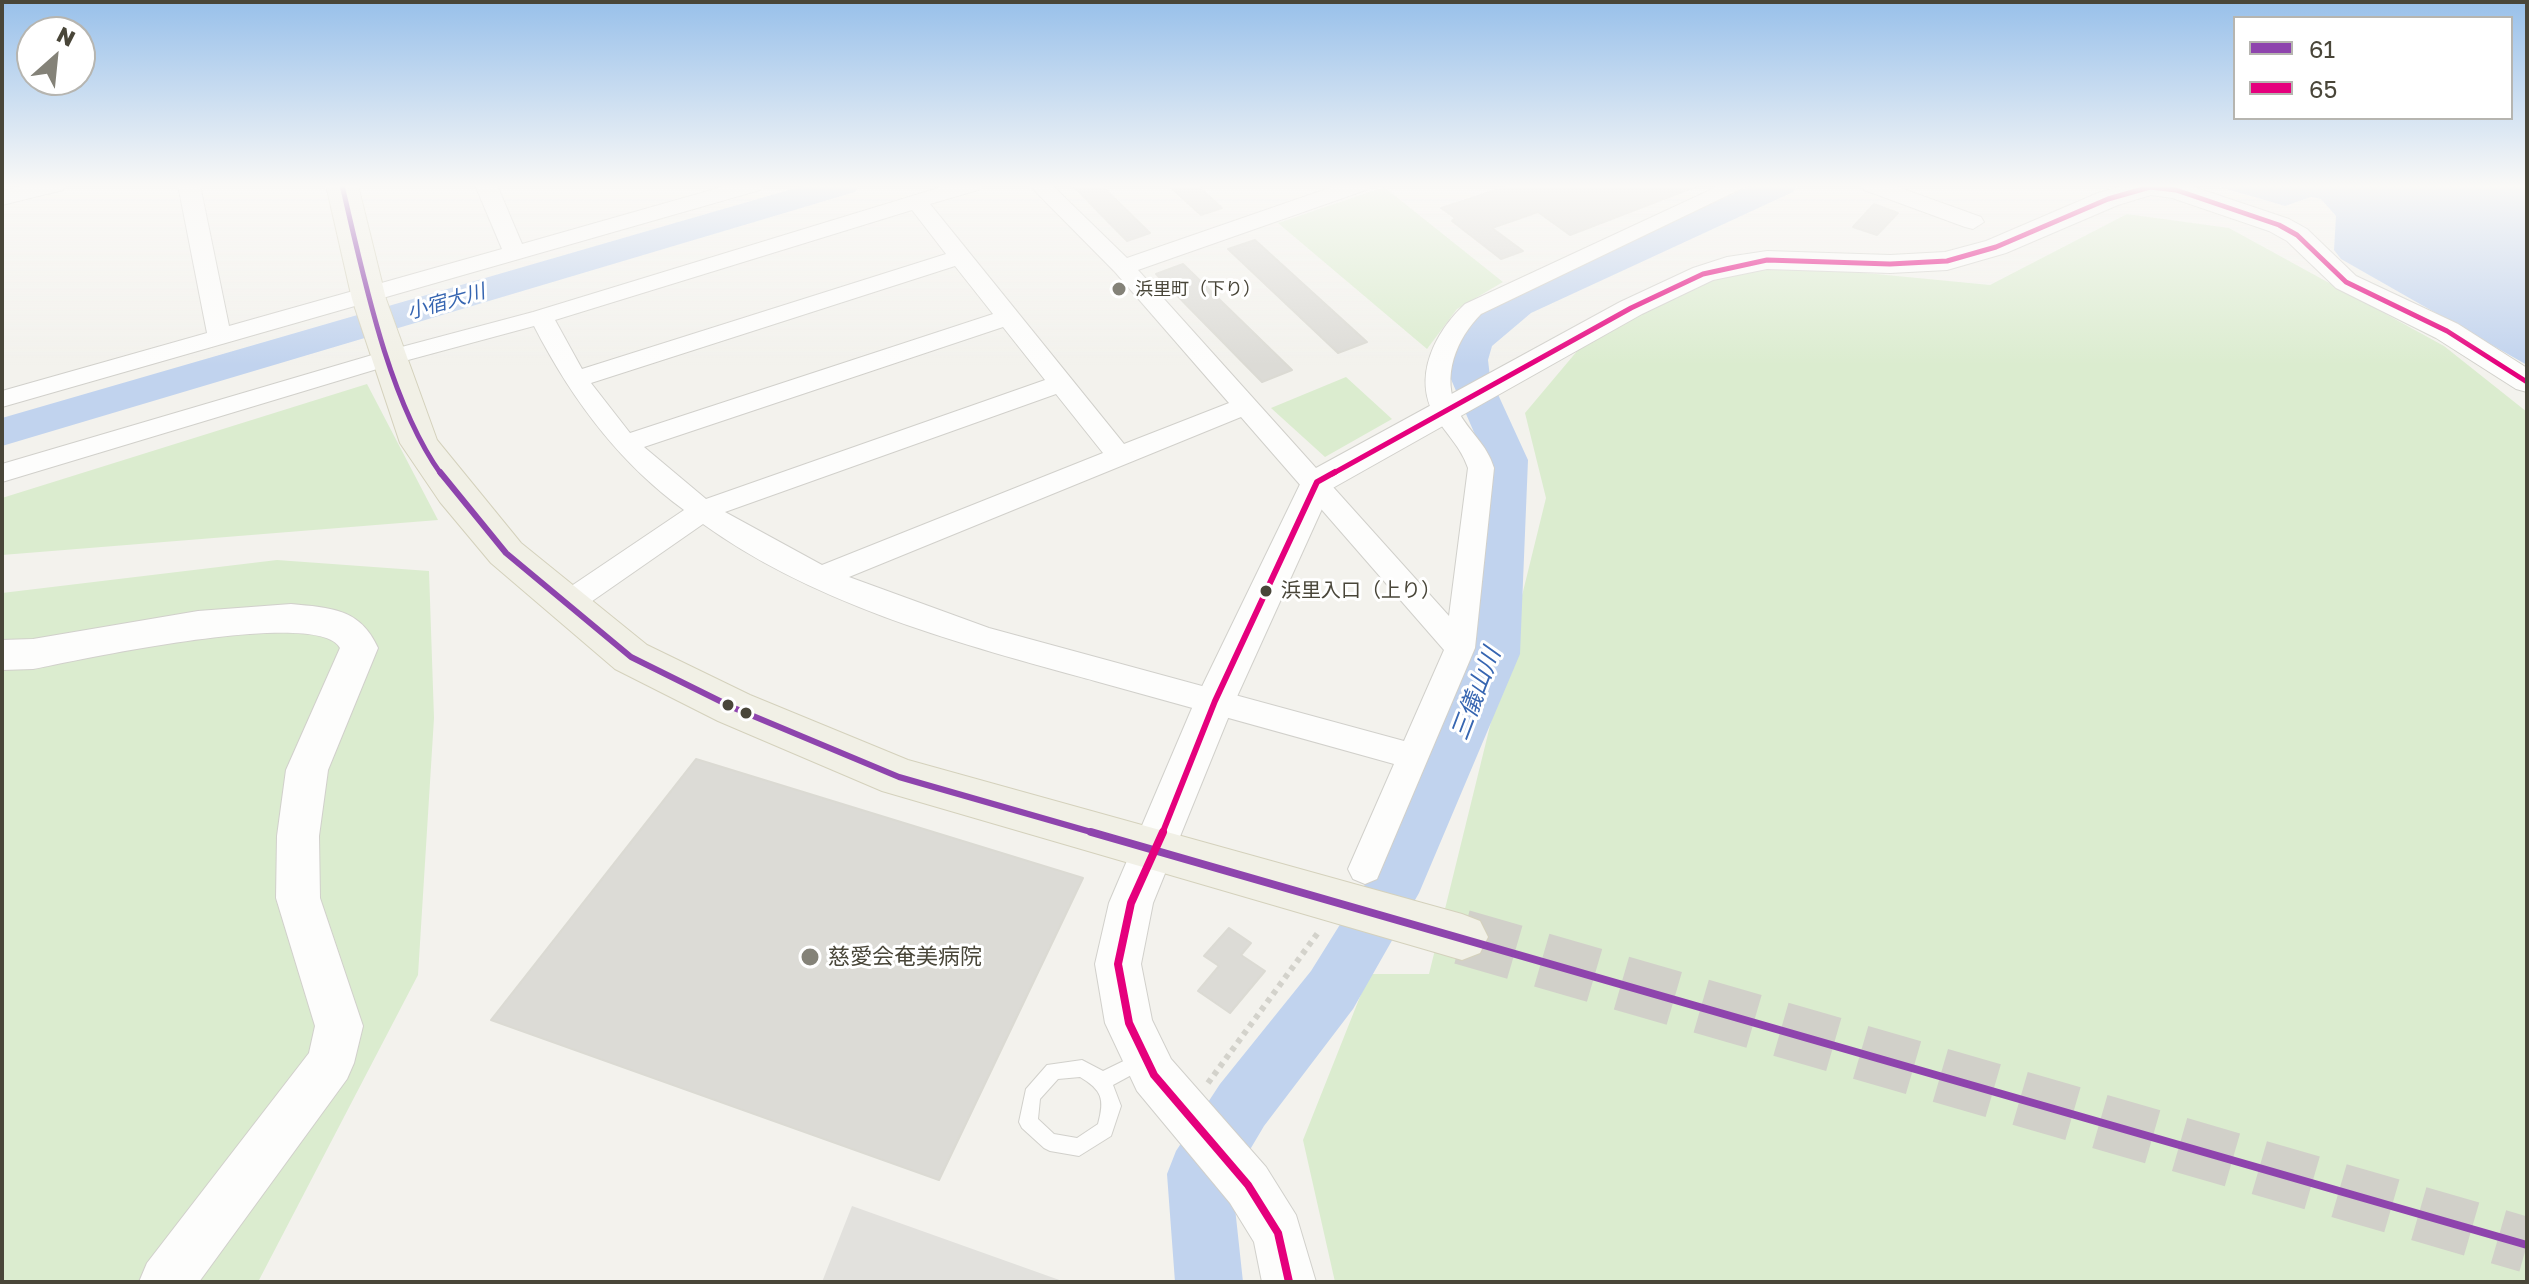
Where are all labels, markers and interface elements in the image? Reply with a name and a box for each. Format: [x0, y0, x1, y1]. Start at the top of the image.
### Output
north arrow [16, 16, 96, 96]
legend [2233, 16, 2513, 120]
text: N [53, 20, 80, 52]
text: 61 [2309, 34, 2335, 63]
text: 65 [2309, 74, 2337, 103]
place label: 浜里町（下り） [1135, 278, 1261, 300]
water label: 小宿大川 [404, 279, 488, 325]
marker: 浜里町（下り） [1110, 280, 1128, 298]
place label: 浜里入口（上り） [1281, 579, 1441, 603]
marker: 浜里入口（上り） [1258, 583, 1274, 599]
water label: 三儀山川 [1445, 644, 1507, 744]
unlabelled marker [720, 697, 736, 713]
unlabelled marker [738, 705, 754, 721]
place label: 慈愛会奄美病院 [828, 944, 982, 970]
marker: 慈愛会奄美病院 [799, 946, 821, 968]

